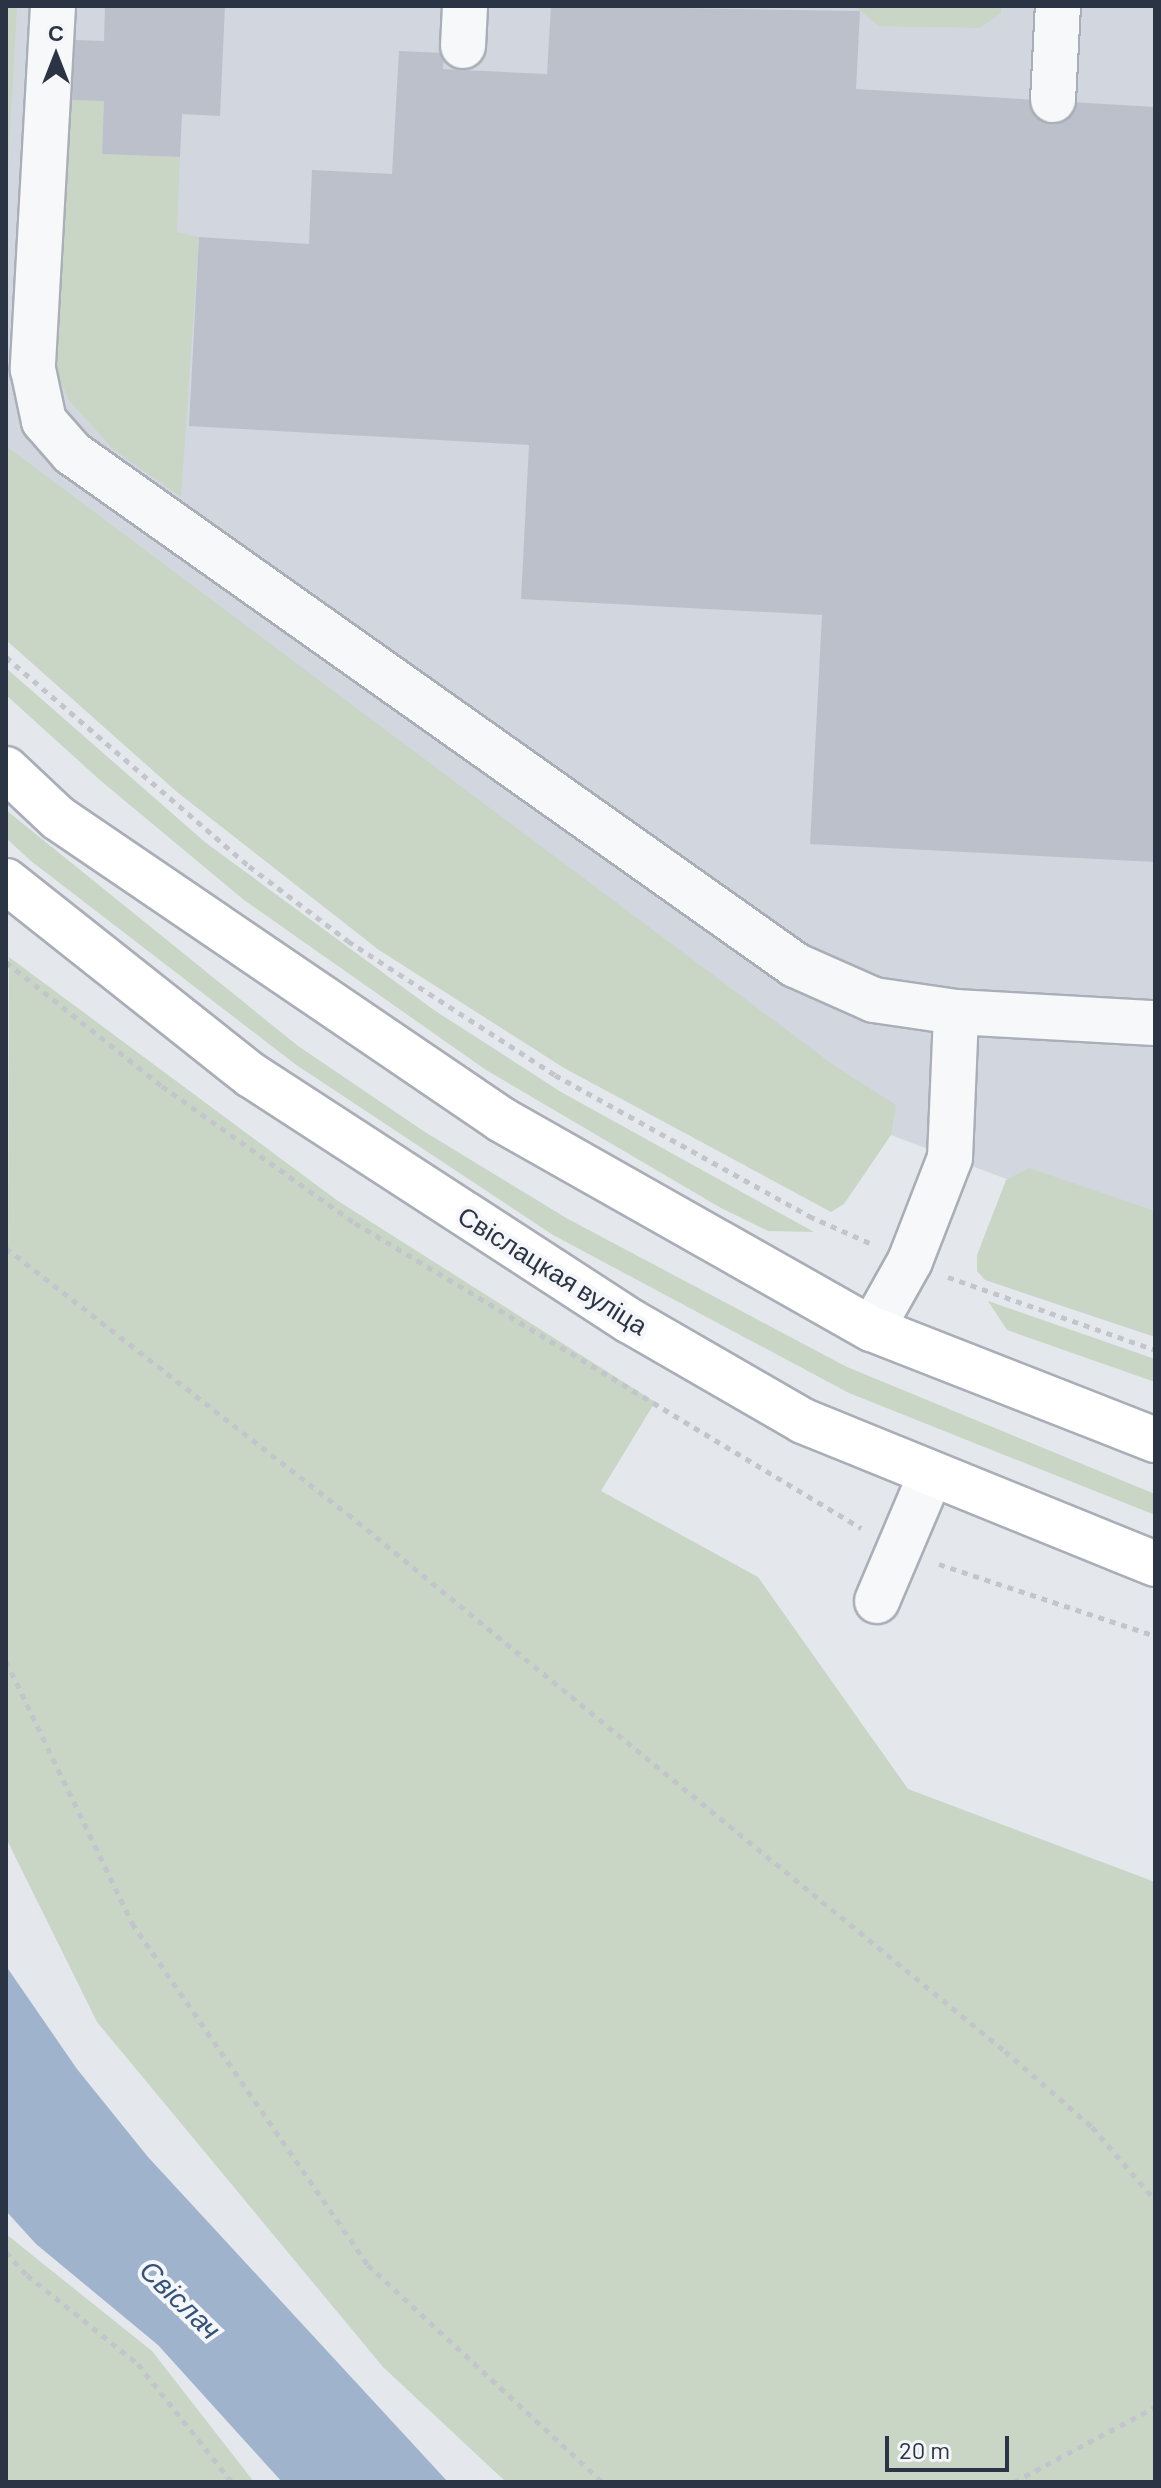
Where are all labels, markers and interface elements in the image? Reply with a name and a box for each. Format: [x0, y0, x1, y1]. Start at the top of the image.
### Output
north arrow [16, 16, 96, 96]
text: С [48, 19, 64, 45]
street label: Свіслацкая вуліца [452, 1199, 654, 1341]
water label: Свіслач [134, 2253, 228, 2345]
scale bar [889, 2420, 1013, 2470]
text: 20 m [899, 2435, 950, 2464]

